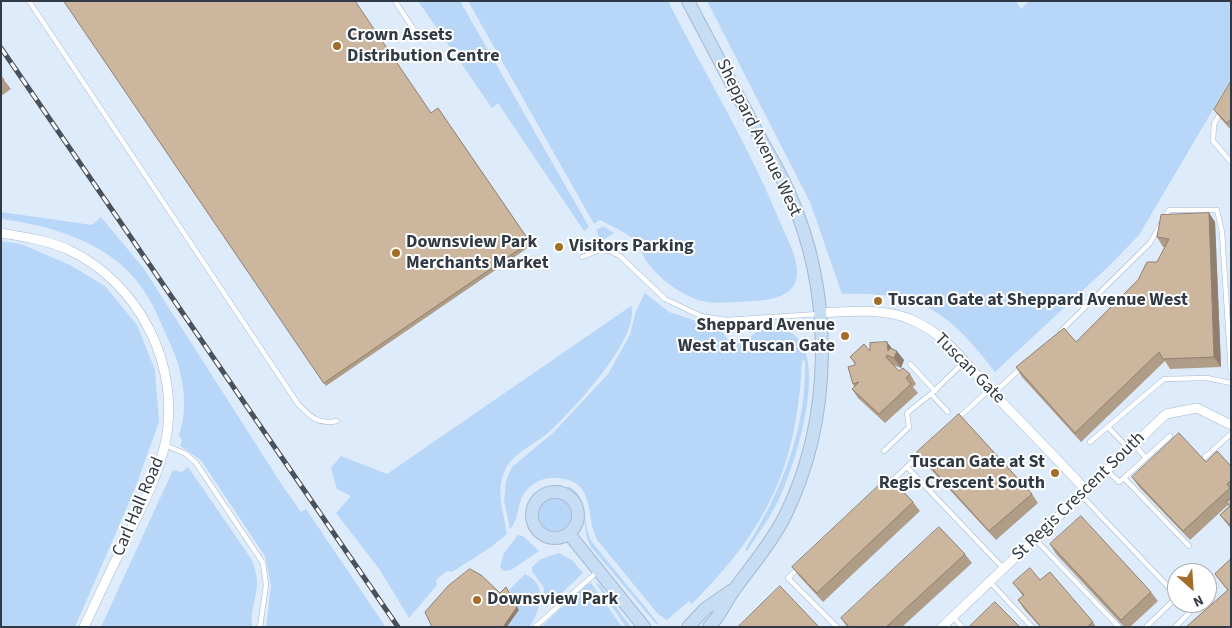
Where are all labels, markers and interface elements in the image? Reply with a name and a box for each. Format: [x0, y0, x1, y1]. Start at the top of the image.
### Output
place label: Crown Assets Distribution Centre [347, 25, 500, 68]
marker: Crown Assets Distribution Centre [331, 40, 343, 52]
street label: Sheppard Avenue West [711, 56, 805, 220]
place label: Downsview Park Merchants Market [406, 232, 549, 274]
place label: Visitors Parking [569, 236, 694, 258]
marker: Visitors Parking [553, 241, 565, 253]
marker: Downsview Park Merchants Market [390, 247, 402, 259]
place label: Tuscan Gate at Sheppard Avenue West [888, 290, 1188, 312]
marker: Tuscan Gate at Sheppard Avenue West [872, 295, 884, 307]
place label: Sheppard Avenue West at Tuscan Gate [678, 315, 835, 358]
street label: Tuscan Gate [929, 329, 1009, 409]
marker: Sheppard Avenue West at Tuscan Gate [839, 330, 851, 342]
street label: St Regis Crescent South [1008, 428, 1150, 566]
place label: Tuscan Gate at St Regis Crescent South [879, 452, 1045, 494]
street label: Carl Hall Road [108, 454, 170, 560]
marker: Tuscan Gate at St Regis Crescent South [1049, 467, 1061, 479]
north arrow [1167, 563, 1217, 613]
place label: Downsview Park [487, 589, 618, 611]
text: N [1190, 590, 1207, 612]
marker: Downsview Park [471, 594, 483, 606]

